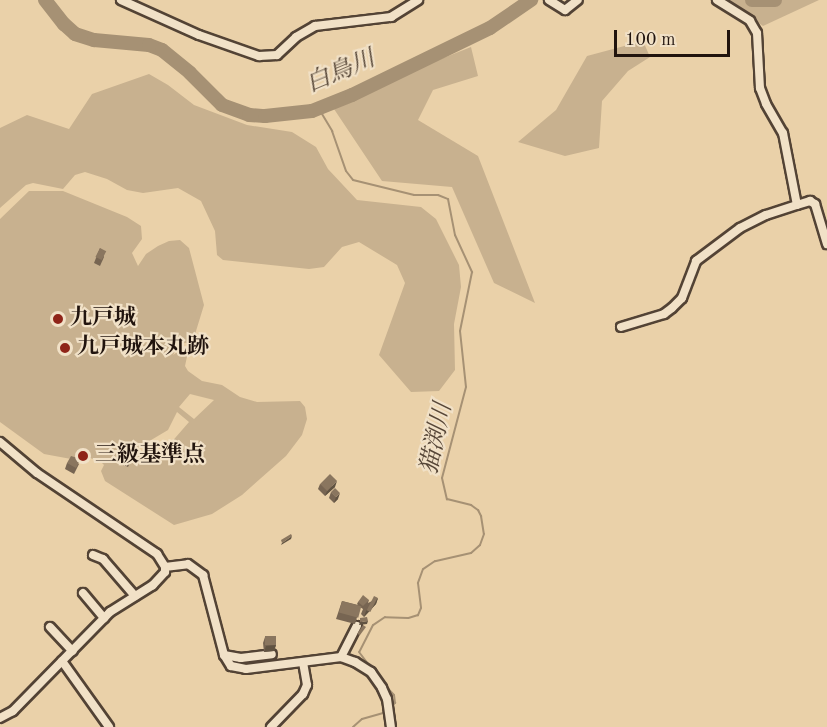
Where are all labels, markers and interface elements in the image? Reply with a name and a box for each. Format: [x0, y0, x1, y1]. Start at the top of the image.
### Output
scale bar [617, 18, 732, 56]
text: 100 m [625, 31, 676, 49]
water label: 白鳥川 [302, 46, 380, 100]
place label: 九戸城 [70, 306, 136, 332]
marker: 九戸城 [51, 312, 65, 326]
place label: 九戸城本丸跡 [77, 335, 209, 361]
marker: 九戸城本丸跡 [58, 341, 72, 355]
water label: 猫渕川 [416, 401, 460, 477]
place label: 三級基準点 [95, 443, 205, 469]
marker: 三級基準点 [76, 449, 90, 463]

